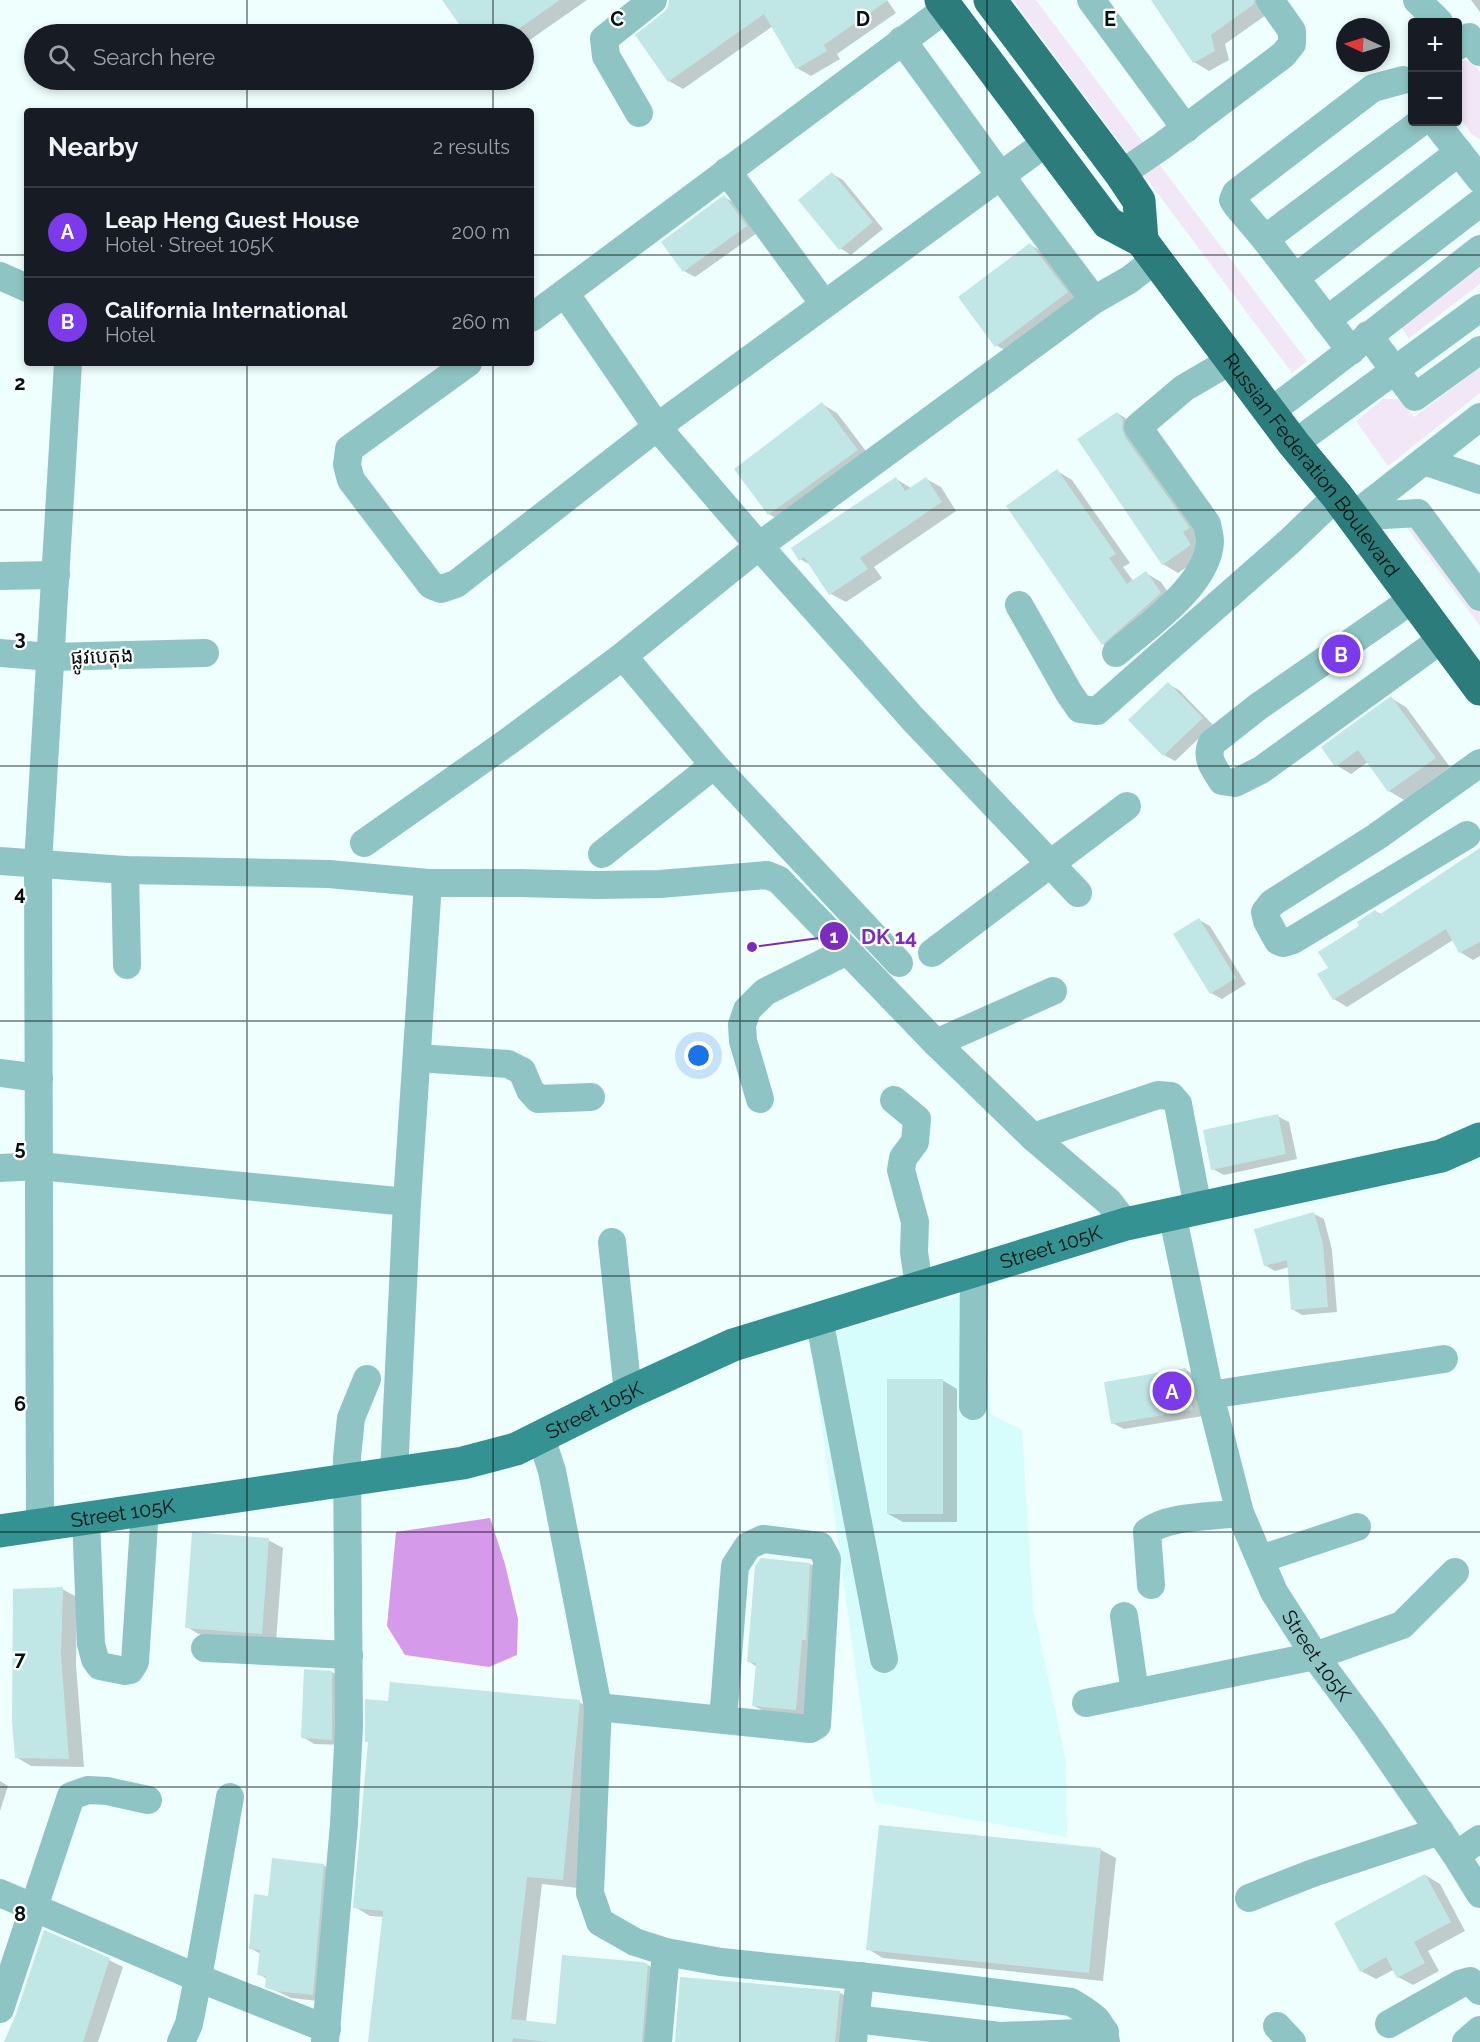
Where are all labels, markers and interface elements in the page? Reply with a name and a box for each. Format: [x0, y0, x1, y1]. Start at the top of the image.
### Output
text: C [610, 7, 624, 31]
text: D [856, 7, 870, 31]
text: E [1104, 7, 1116, 31]
north arrow [1336, 18, 1390, 72]
map controls [1408, 18, 1462, 126]
button: + [1408, 18, 1462, 72]
search box [24, 24, 534, 90]
icon: search [45, 41, 78, 74]
text: Search here [93, 44, 215, 70]
button: − [1408, 72, 1462, 126]
text: Nearby [48, 132, 138, 162]
text: 2 results [433, 135, 510, 159]
text: Leap Heng Guest House [105, 207, 359, 233]
text: A [61, 220, 74, 244]
text: 200 m [452, 220, 510, 244]
text: Hotel · Street 105K [105, 233, 274, 257]
text: California International [105, 297, 348, 323]
text: B [61, 310, 74, 334]
text: 260 m [452, 310, 510, 334]
text: Hotel [105, 323, 155, 347]
street label: Russian Federation Boulevard [1218, 348, 1405, 582]
text: 2 [14, 371, 26, 395]
text: 3 [14, 626, 26, 650]
pin: B [1322, 632, 1360, 676]
street label: ផ្លូវបេតុង [70, 643, 134, 676]
text: 4 [14, 881, 26, 905]
callout: DK 14 [819, 917, 929, 956]
text: DK 14 [861, 924, 917, 949]
text: 1 [830, 926, 839, 947]
your location [684, 1041, 713, 1070]
text: 5 [14, 1136, 26, 1160]
street label: Street 105K [997, 1220, 1105, 1274]
pin: A [1152, 1368, 1192, 1414]
street label: Street 105K [542, 1376, 646, 1444]
text: 6 [14, 1392, 26, 1416]
street label: Street 105K [69, 1493, 177, 1532]
street label: Street 105K [1277, 1606, 1356, 1706]
text: 7 [14, 1647, 26, 1671]
text: 8 [14, 1902, 26, 1926]

